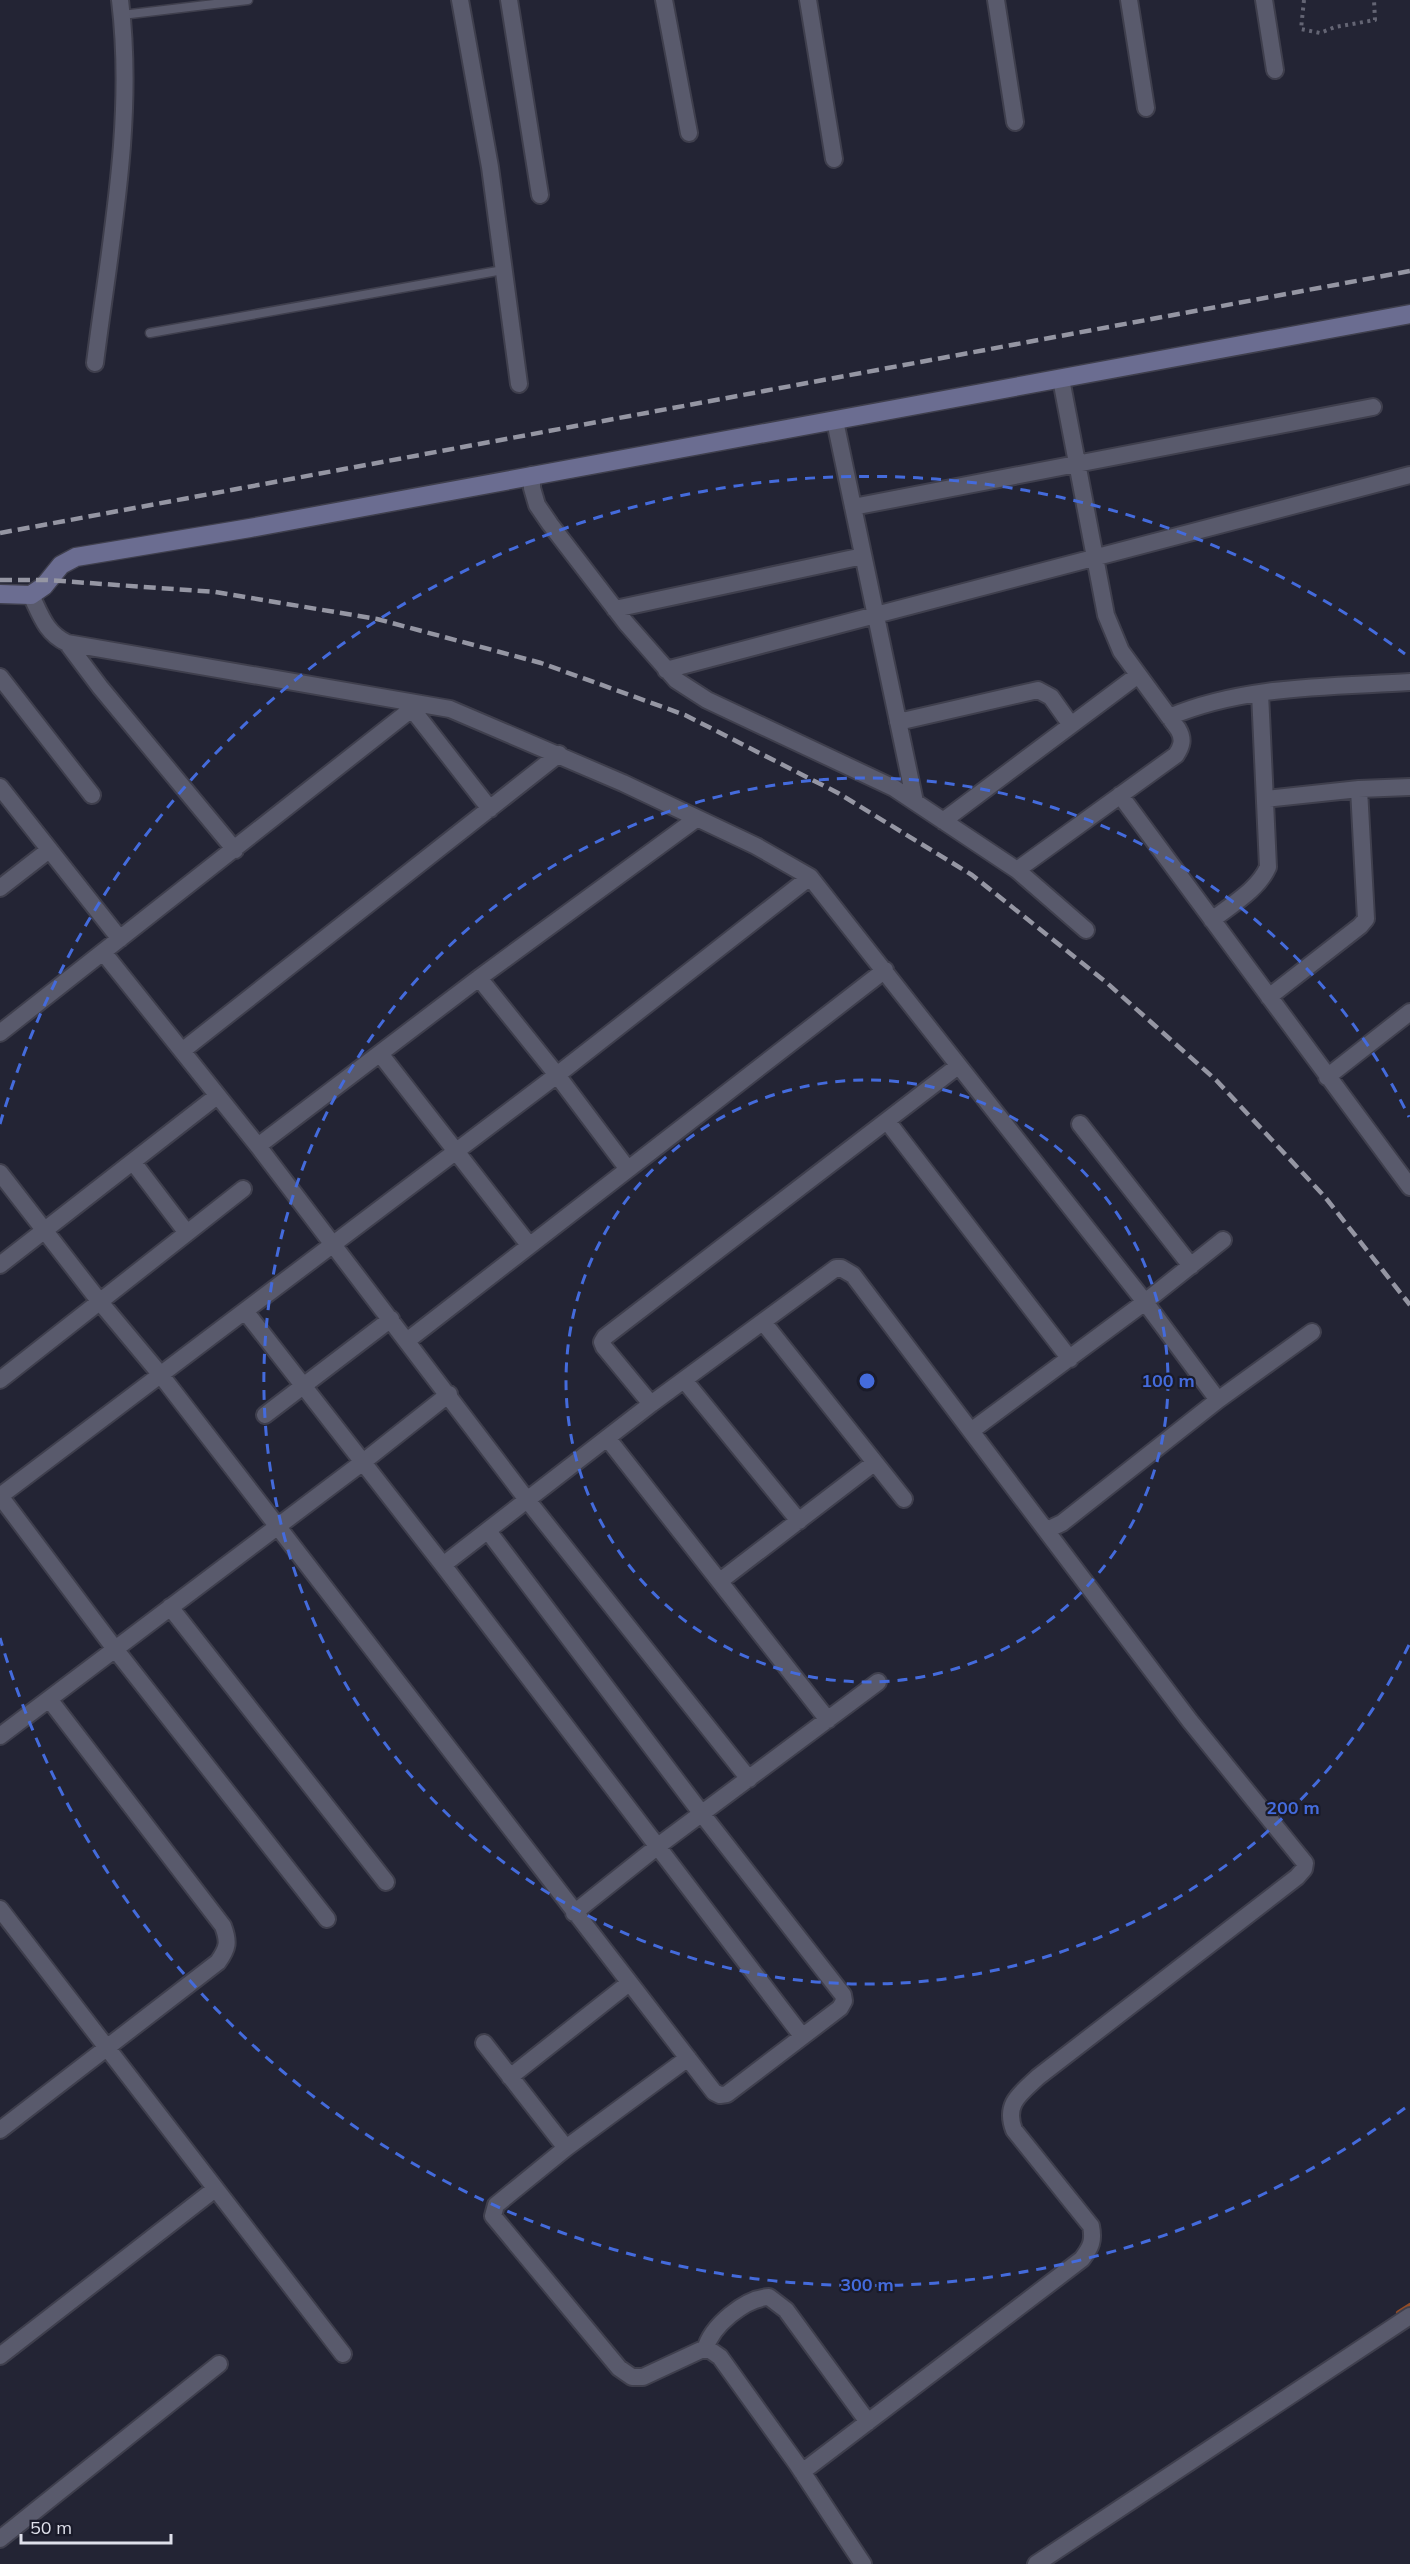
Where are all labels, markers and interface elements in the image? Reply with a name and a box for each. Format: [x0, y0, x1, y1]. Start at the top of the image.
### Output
text: 100 m [1141, 1369, 1195, 1392]
centre of rings [857, 1371, 877, 1391]
text: 200 m [1266, 1796, 1320, 1819]
text: 300 m [840, 2273, 894, 2296]
scale bar [21, 2507, 171, 2545]
text: 50 m [30, 2516, 72, 2539]

